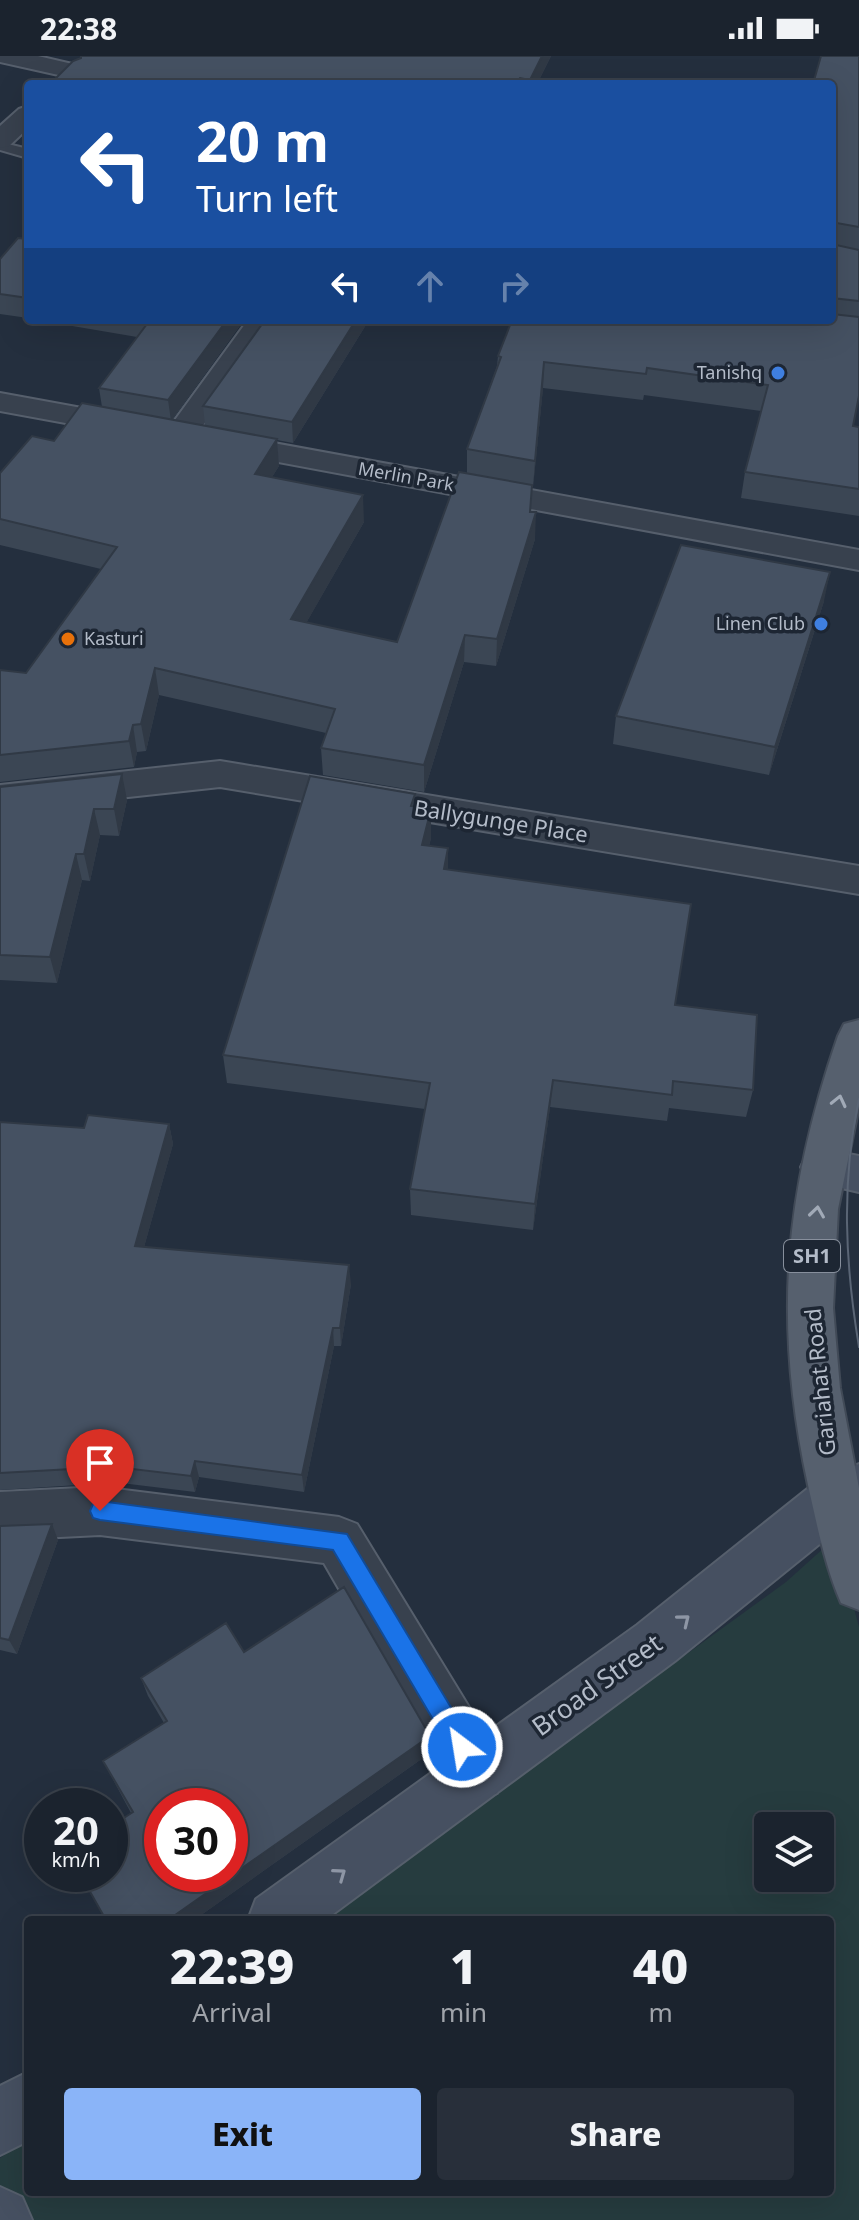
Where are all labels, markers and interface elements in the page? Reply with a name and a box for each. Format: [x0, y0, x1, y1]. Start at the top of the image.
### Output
text: 22:38 [40, 8, 117, 49]
text: 20 m [196, 102, 329, 178]
icon: left [64, 112, 168, 216]
text: Turn left [196, 174, 338, 223]
icon: left [324, 264, 368, 308]
icon: ahead [408, 264, 452, 308]
icon: right [492, 264, 536, 308]
place label: Tanishq [697, 360, 762, 384]
marker: Tanishq [769, 364, 787, 382]
street label: Merlin Park [356, 456, 456, 496]
place label: Linen Club [716, 611, 805, 635]
marker: Linen Club [812, 615, 830, 633]
place label: Kasturi [84, 626, 144, 650]
marker: Kasturi [59, 630, 77, 648]
street label: Ballygunge Place [412, 791, 590, 849]
one-way arrow [830, 1095, 847, 1108]
one-way arrow [809, 1206, 826, 1219]
road number: SH1 [784, 1240, 840, 1272]
street label: Gariahat Road [796, 1307, 842, 1457]
pin [66, 1429, 134, 1511]
icon: arrive [78, 1441, 122, 1485]
one-way arrow [675, 1615, 690, 1630]
street label: Broad Street [524, 1625, 669, 1744]
position arrow [420, 1705, 504, 1789]
speed limit sign: 30 [144, 1788, 248, 1892]
text: 20 [53, 1802, 99, 1857]
map controls [754, 1812, 834, 1892]
button: layers [754, 1812, 834, 1892]
text: km/h [51, 1846, 101, 1873]
one-way arrow [331, 1869, 346, 1884]
text: 22:39 [170, 1933, 294, 1998]
text: 1 [450, 1933, 477, 1998]
text: 40 [633, 1933, 688, 1998]
text: Arrival [192, 1994, 272, 2030]
text: min [440, 1994, 487, 2030]
text: m [648, 1994, 673, 2030]
button: Exit [64, 2088, 421, 2180]
button: Share [437, 2088, 794, 2180]

